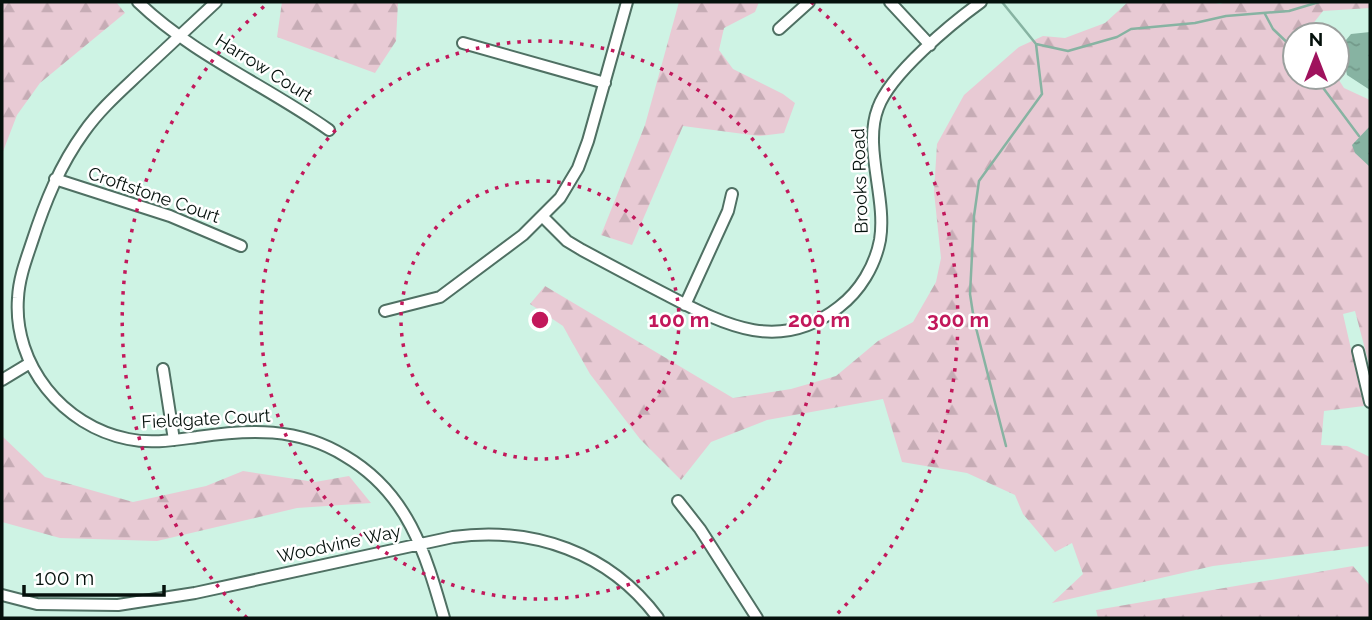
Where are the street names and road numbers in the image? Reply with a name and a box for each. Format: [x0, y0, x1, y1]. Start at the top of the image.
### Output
street label: Harrow Court [212, 29, 317, 106]
street label: Brooks Road [847, 128, 872, 234]
street label: Croftstone Court [86, 162, 223, 227]
street label: Fieldgate Court [141, 405, 271, 432]
street label: Woodvine Way [275, 520, 403, 567]

